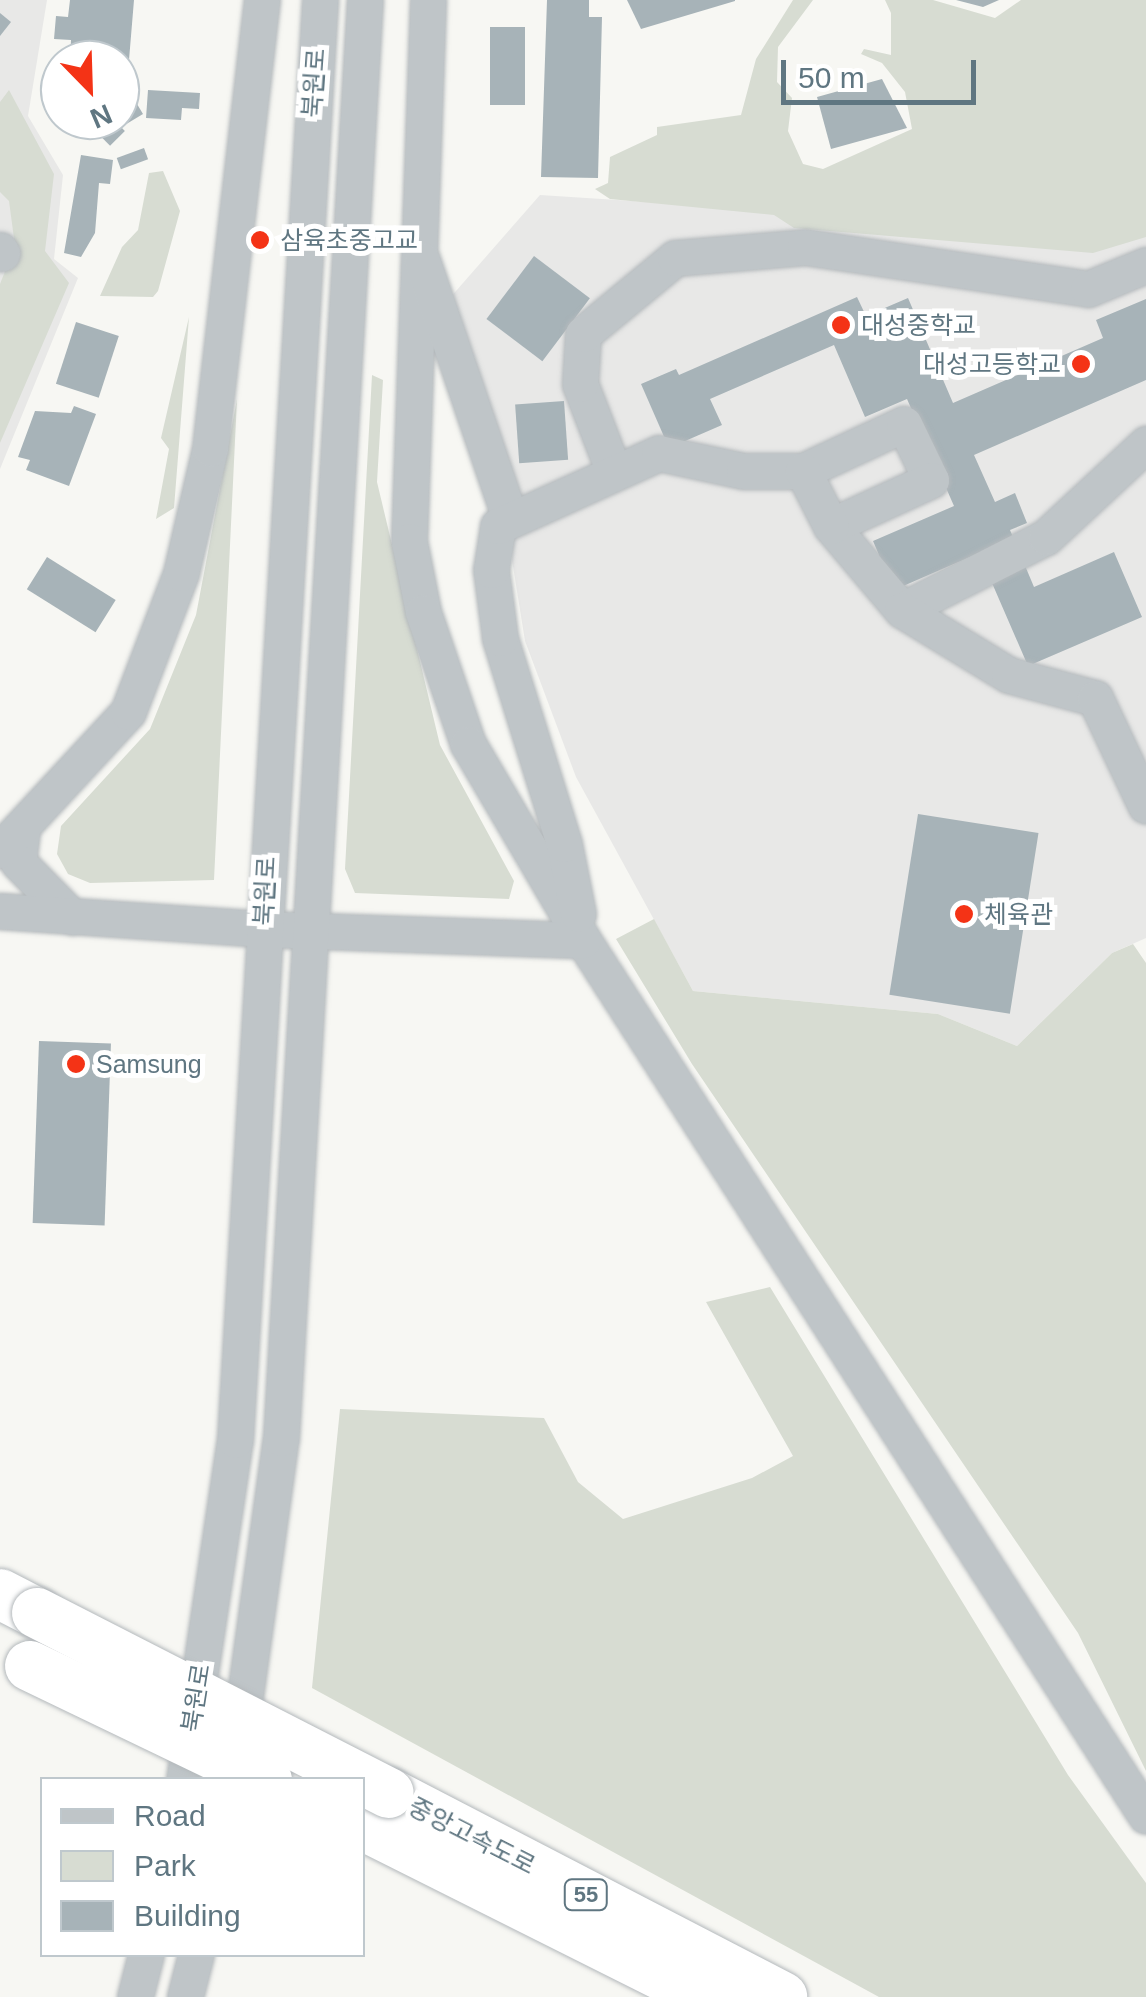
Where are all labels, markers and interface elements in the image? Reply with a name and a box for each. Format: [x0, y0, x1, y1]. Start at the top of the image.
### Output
north arrow [40, 40, 140, 140]
scale bar [786, 40, 981, 102]
street label: 북원로 [297, 48, 331, 118]
text: 50 m [798, 61, 865, 94]
text: N [86, 98, 117, 134]
place label: 삼육초중고교 [280, 225, 418, 255]
marker: 삼육초중고교 [249, 229, 271, 251]
place label: 대성중학교 [861, 310, 976, 340]
marker: 대성중학교 [830, 314, 852, 336]
place label: 대성고등학교 [923, 349, 1061, 379]
marker: 대성고등학교 [1070, 353, 1092, 375]
street label: 북원로 [248, 856, 282, 926]
place label: 체육관 [984, 899, 1053, 929]
marker: 체육관 [953, 903, 975, 925]
place label: Samsung [96, 1049, 202, 1079]
marker: Samsung [65, 1053, 87, 1075]
street label: 북원로 [176, 1662, 216, 1734]
legend [40, 1777, 365, 1957]
street label: 중앙고속도로 [404, 1791, 540, 1881]
text: Road [134, 1799, 206, 1832]
text: Park [134, 1849, 196, 1882]
road number: 55 [564, 1878, 608, 1912]
text: Building [134, 1899, 241, 1932]

